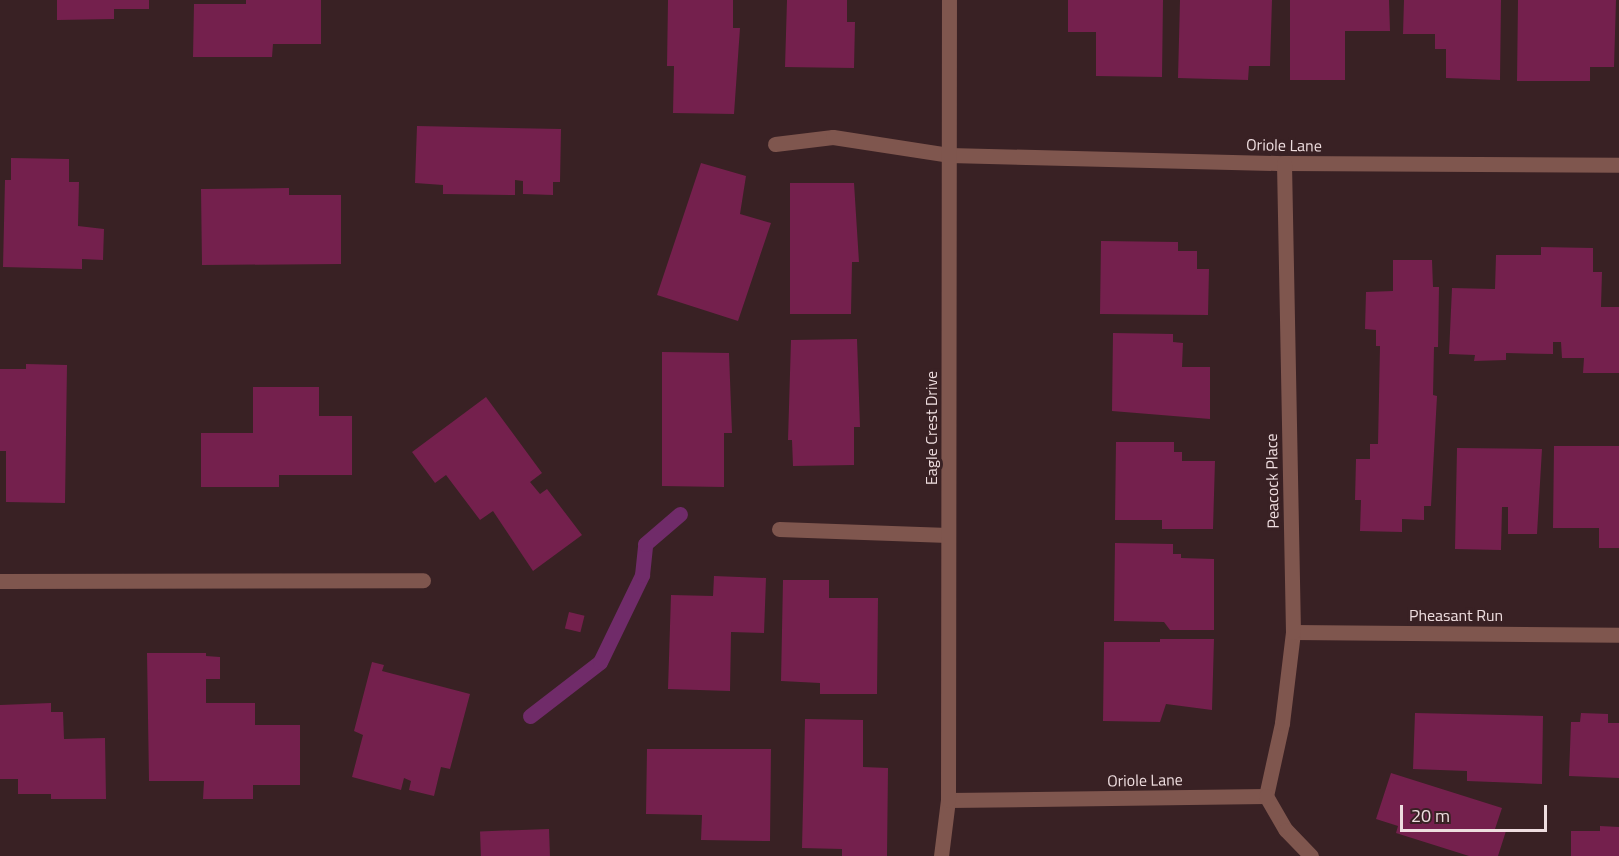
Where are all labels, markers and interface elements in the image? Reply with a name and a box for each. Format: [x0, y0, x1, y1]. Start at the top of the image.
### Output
street label: Oriole Lane [1246, 135, 1322, 155]
street label: Eagle Crest Drive [921, 371, 941, 485]
street label: Peacock Place [1262, 433, 1282, 529]
street label: Pheasant Run [1409, 605, 1503, 625]
street label: Oriole Lane [1107, 770, 1183, 790]
scale bar [1403, 793, 1550, 831]
text: 20 m [1411, 802, 1450, 829]

